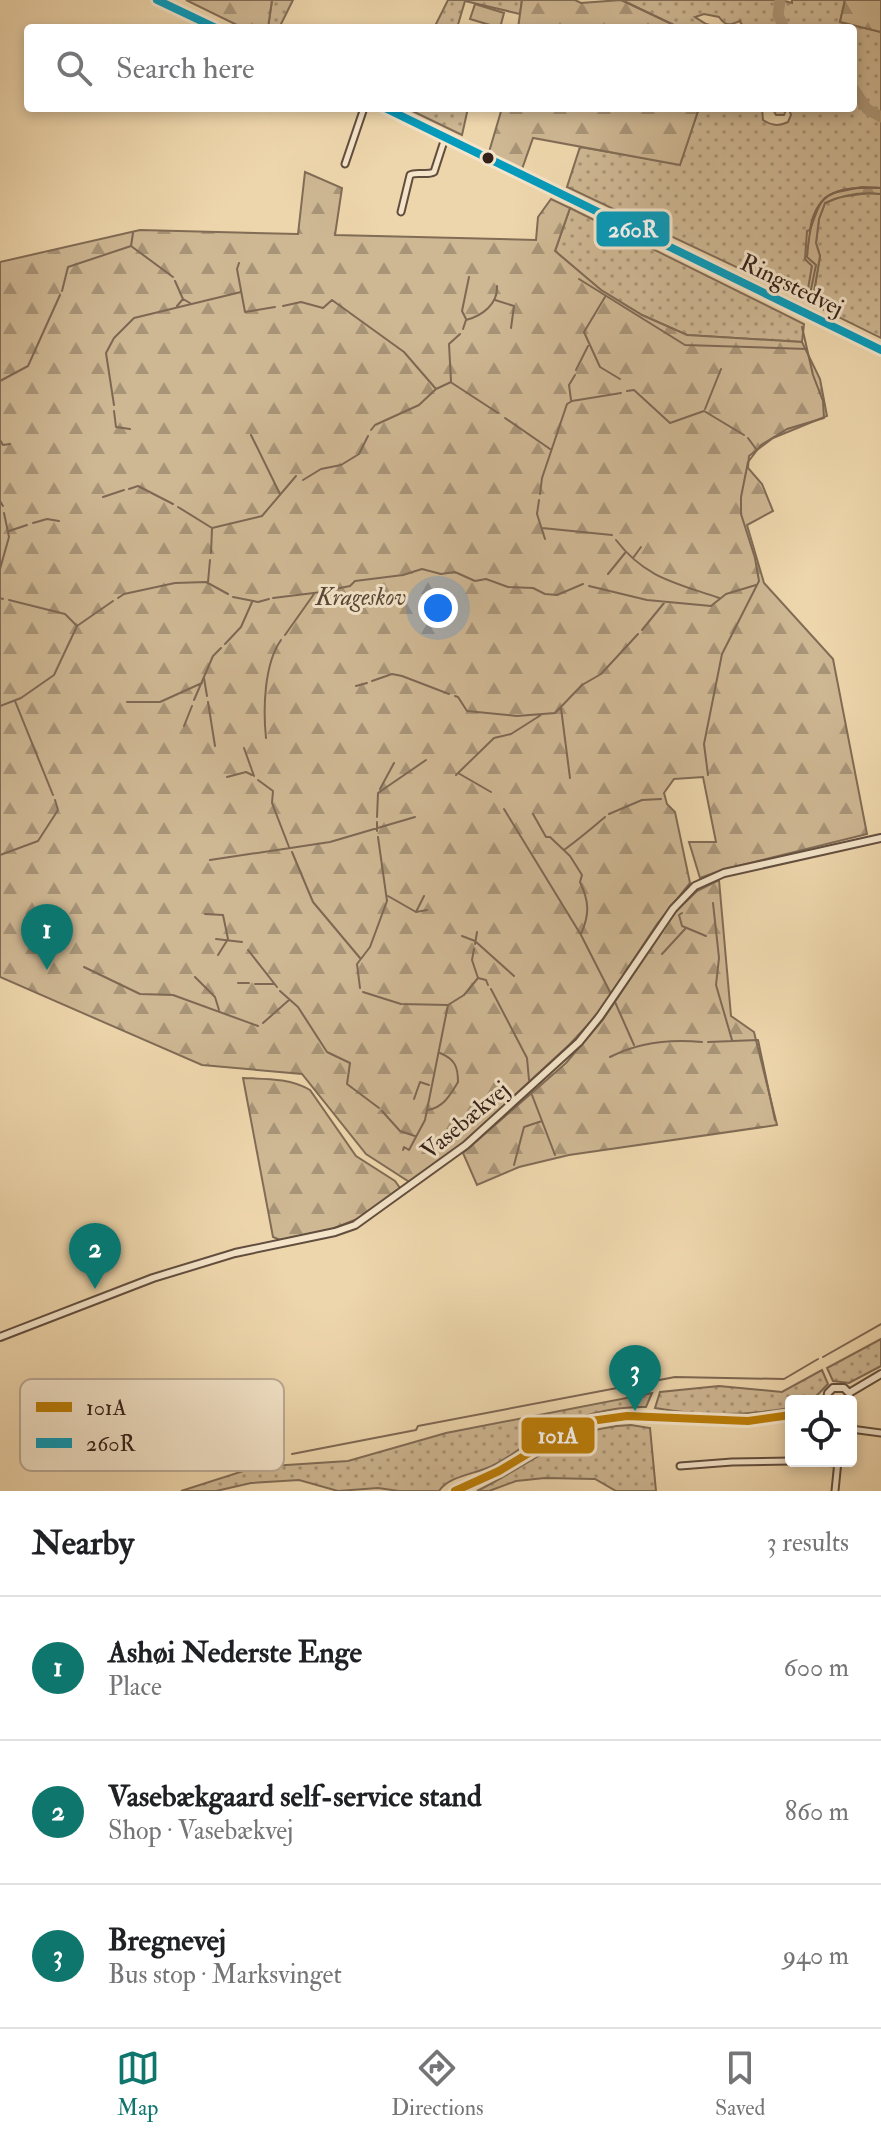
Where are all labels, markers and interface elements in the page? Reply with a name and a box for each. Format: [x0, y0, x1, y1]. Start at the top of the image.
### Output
search box [24, 24, 857, 112]
icon: search [52, 46, 96, 90]
text: Search here [116, 50, 255, 87]
unlabelled marker [480, 150, 496, 166]
line badge: 260R [595, 210, 671, 248]
text: 260R [608, 216, 659, 244]
street label: Ringstedvej [735, 247, 849, 324]
park label: Krageskov [315, 582, 406, 613]
your location [418, 588, 458, 628]
pin: 1 [21, 904, 73, 970]
street label: Vasebækvej [415, 1074, 516, 1167]
pin: 2 [69, 1223, 121, 1289]
pin: 3 [609, 1345, 661, 1411]
legend [20, 1379, 284, 1471]
text: 101A [86, 1394, 127, 1422]
map controls [785, 1395, 857, 1467]
button: locate [785, 1395, 857, 1467]
line badge: 101A [520, 1416, 596, 1455]
text: 101A [538, 1422, 579, 1450]
text: 260R [86, 1430, 137, 1458]
text: Nearby [32, 1522, 134, 1565]
text: 3 results [767, 1527, 849, 1559]
text: Ashøi Nederste Enge [108, 1634, 362, 1671]
text: 1 [53, 1652, 63, 1684]
text: 600 m [784, 1652, 849, 1684]
text: Place [108, 1671, 162, 1703]
text: Vasebækgaard self-service stand [108, 1778, 482, 1815]
text: 2 [51, 1796, 65, 1828]
text: 860 m [785, 1796, 849, 1828]
text: Shop · Vasebækvej [108, 1815, 293, 1847]
text: Bregnevej [108, 1922, 226, 1959]
text: 3 [53, 1940, 63, 1972]
text: 940 m [783, 1940, 849, 1972]
text: Bus stop · Marksvinget [108, 1959, 342, 1991]
tab: Map [116, 2046, 160, 2122]
tab: Directions [391, 2046, 484, 2122]
tab: Saved [715, 2046, 765, 2122]

